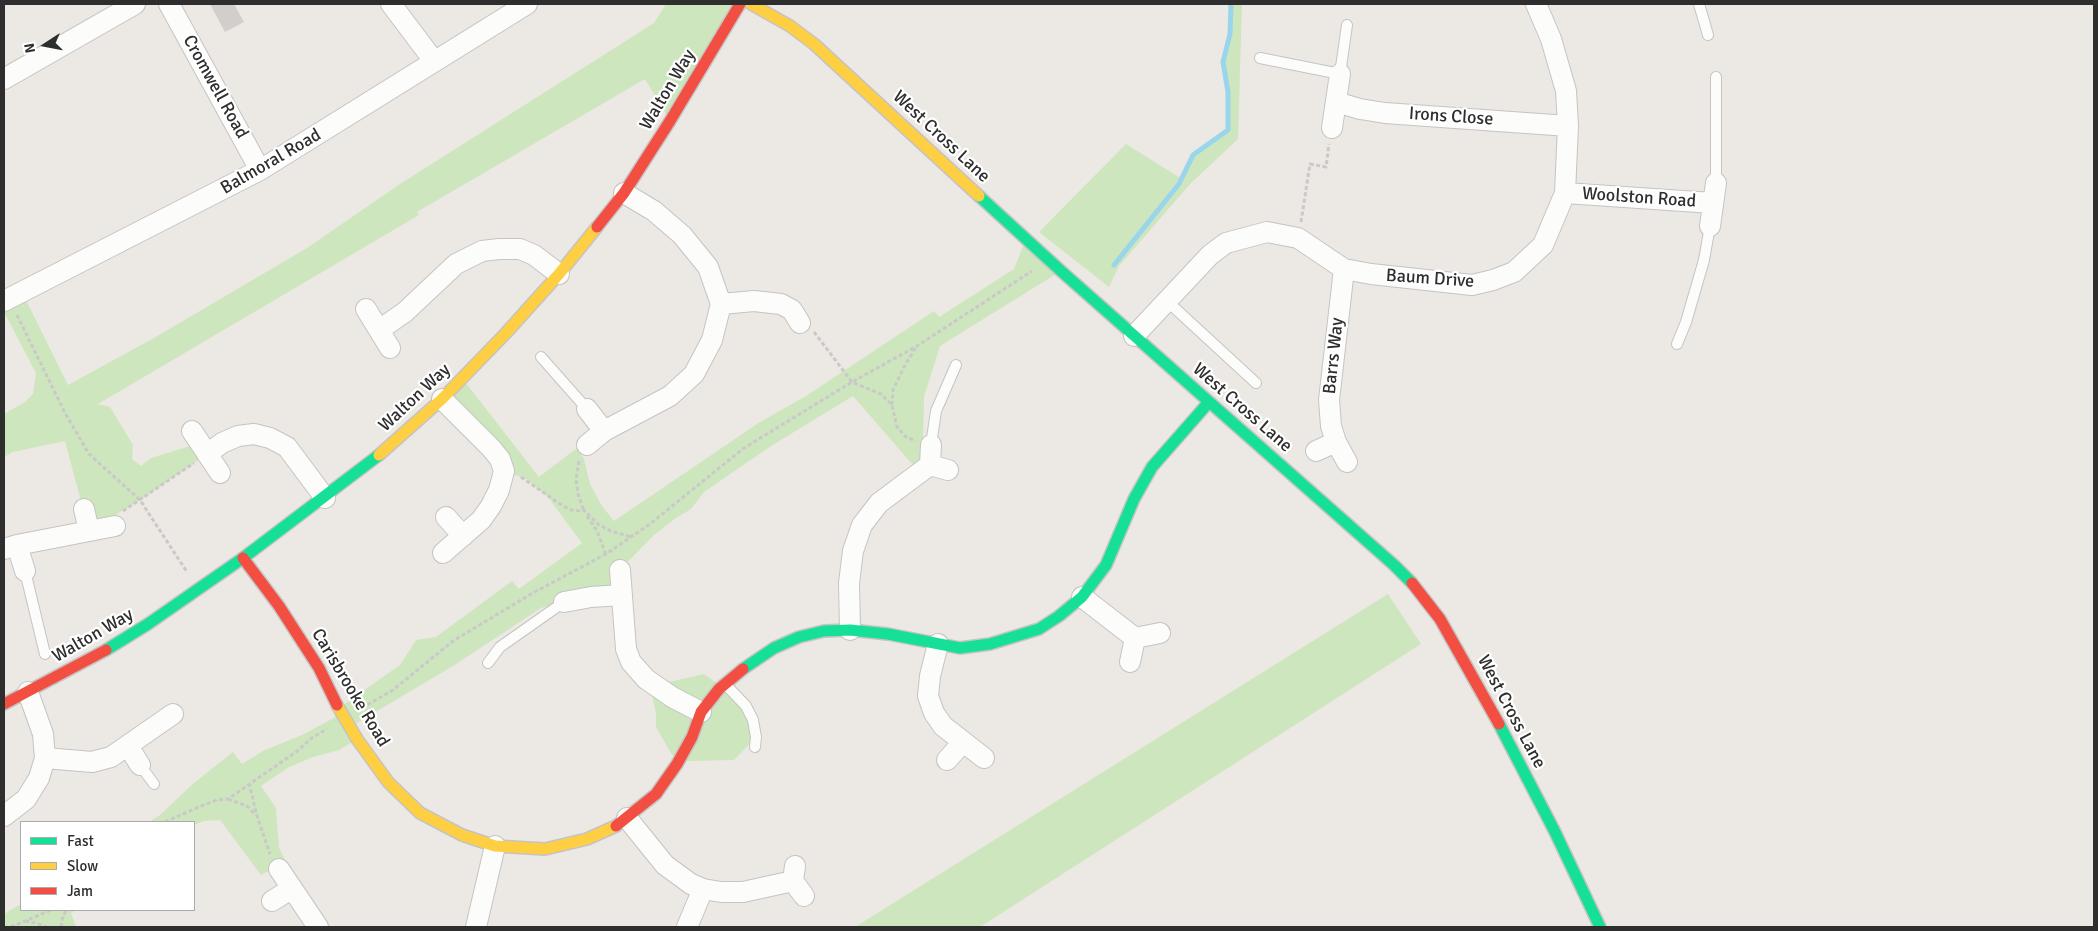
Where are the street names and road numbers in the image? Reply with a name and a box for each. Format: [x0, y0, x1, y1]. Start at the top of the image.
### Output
street label: Cromwell Road [178, 31, 252, 143]
street label: Walton Way [636, 46, 700, 134]
street label: West Cross Lane [888, 86, 994, 188]
street label: Irons Close [1408, 103, 1494, 131]
street label: Balmoral Road [217, 125, 325, 199]
street label: Woolston Road [1581, 183, 1697, 213]
street label: Baum Drive [1385, 265, 1475, 293]
street label: Barrs Way [1319, 317, 1349, 395]
street label: Walton Way [375, 359, 455, 437]
street label: West Cross Lane [1188, 359, 1296, 457]
street label: Walton Way [49, 604, 137, 668]
street label: Carisbrooke Road [306, 625, 394, 751]
street label: West Cross Lane [1472, 652, 1550, 772]

